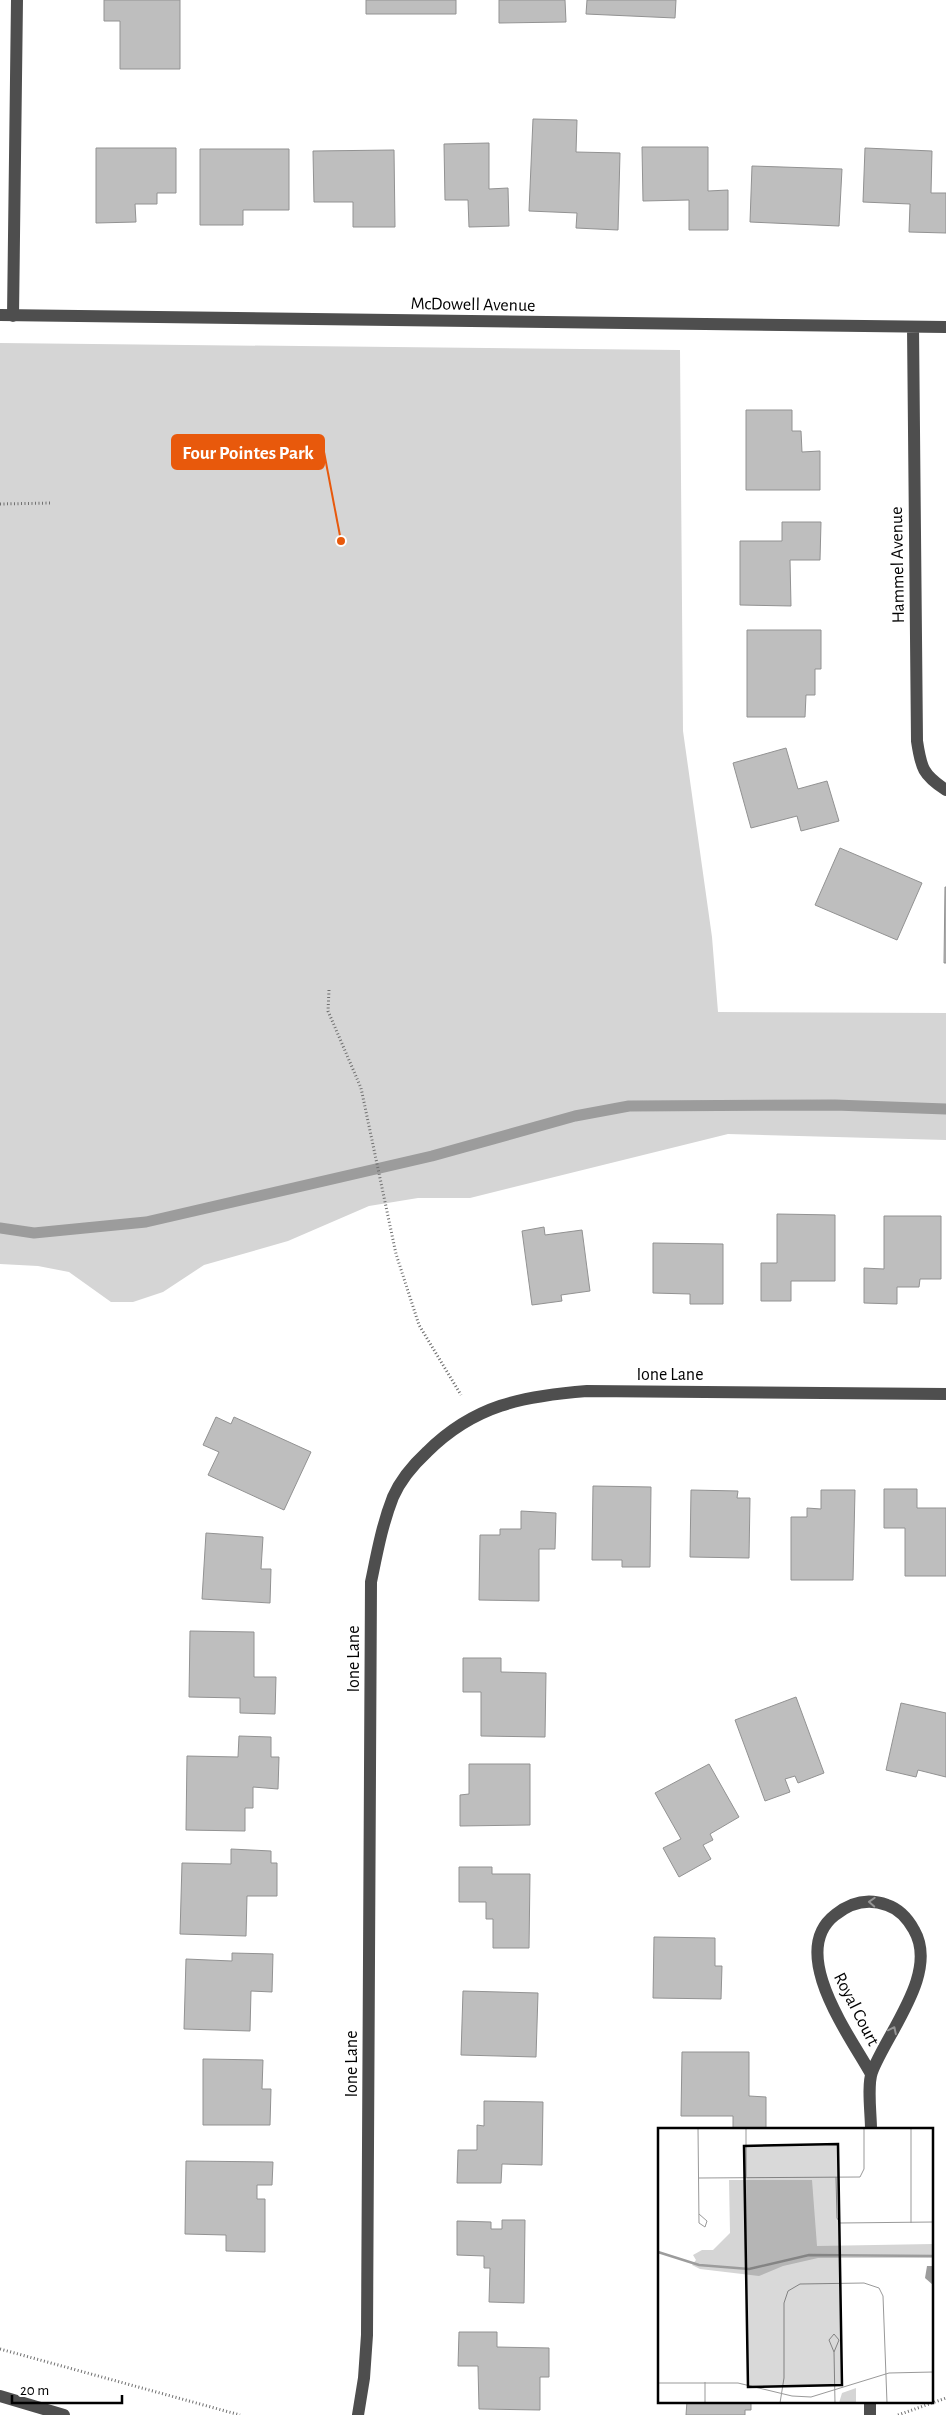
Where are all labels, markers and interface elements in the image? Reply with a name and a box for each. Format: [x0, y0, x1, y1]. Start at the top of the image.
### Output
street label: McDowell Avenue [410, 295, 536, 315]
callout: Four Pointes Park [172, 435, 324, 469]
text: Four Pointes Park [182, 444, 314, 463]
street label: Hammel Avenue [888, 506, 908, 624]
street label: Ione Lane [637, 1366, 703, 1384]
street label: Ione Lane [345, 1626, 363, 1692]
one-way arrow [867, 1897, 875, 1907]
street label: Royal Court [830, 1970, 882, 2049]
one-way arrow [887, 2027, 897, 2036]
street label: Ione Lane [343, 2031, 361, 2097]
inset map [658, 2128, 934, 2402]
scale bar [12, 2372, 122, 2404]
text: 20 m [20, 2383, 49, 2398]

